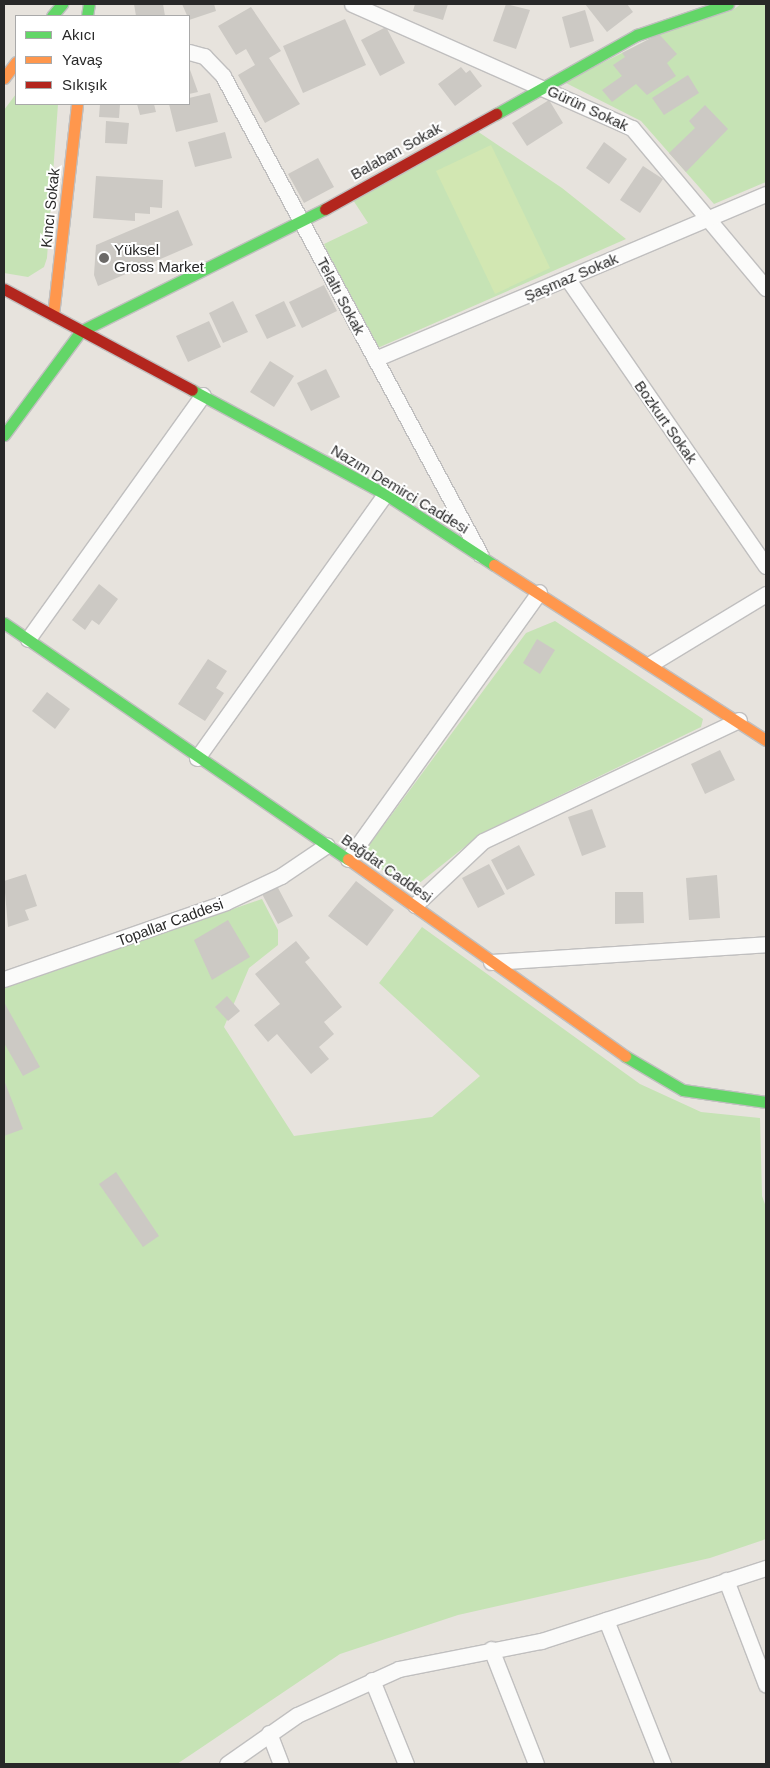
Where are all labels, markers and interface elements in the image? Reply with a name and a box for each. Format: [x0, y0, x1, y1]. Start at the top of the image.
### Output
legend [15, 15, 190, 105]
text: Akıcı [62, 26, 95, 43]
text: Yavaş [62, 51, 103, 68]
text: Sıkışık [62, 76, 107, 93]
street label: Gürün Sokak [545, 81, 631, 135]
street label: Balaban Sokak [348, 119, 444, 183]
street label: Kıncı Sokak [37, 167, 63, 249]
place label: Yüksel Gross Market [114, 240, 204, 275]
street label: Şaşmaz Sokak [521, 249, 621, 305]
marker: Yüksel Gross Market [98, 252, 110, 264]
street label: Telaltı Sokak [313, 254, 369, 338]
street label: Bozkurt Sokak [631, 377, 701, 467]
street label: Nazım Demirci Caddesi [328, 441, 472, 537]
street label: Bağdat Caddesi [338, 830, 436, 906]
street label: Topallar Caddesi [114, 894, 226, 950]

